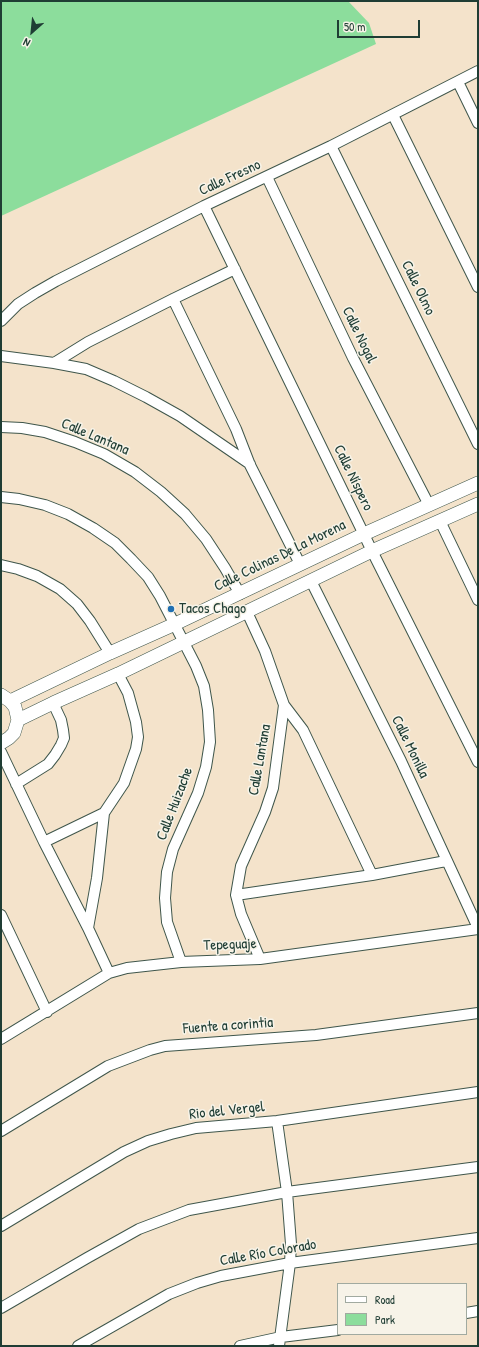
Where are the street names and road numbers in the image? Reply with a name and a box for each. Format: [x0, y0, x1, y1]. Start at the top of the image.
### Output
street label: Calle Fresno [196, 156, 264, 200]
street label: Calle Olmo [397, 258, 439, 318]
street label: Calle Nogal [338, 304, 380, 366]
street label: Calle Lantana [58, 415, 132, 459]
street label: Calle Níspero [329, 442, 377, 514]
street label: Calle Colinas De La Morena [211, 516, 349, 596]
street label: Calle Monilla [387, 713, 433, 781]
street label: Calle Lantana [245, 723, 275, 797]
street label: Calle Huizache [153, 765, 197, 843]
street label: Tepeguaje [203, 935, 257, 955]
street label: Fuente a corintia [182, 1014, 274, 1038]
street label: Rio del Vergel [188, 1098, 266, 1124]
street label: Calle Río Colorado [218, 1236, 318, 1270]

